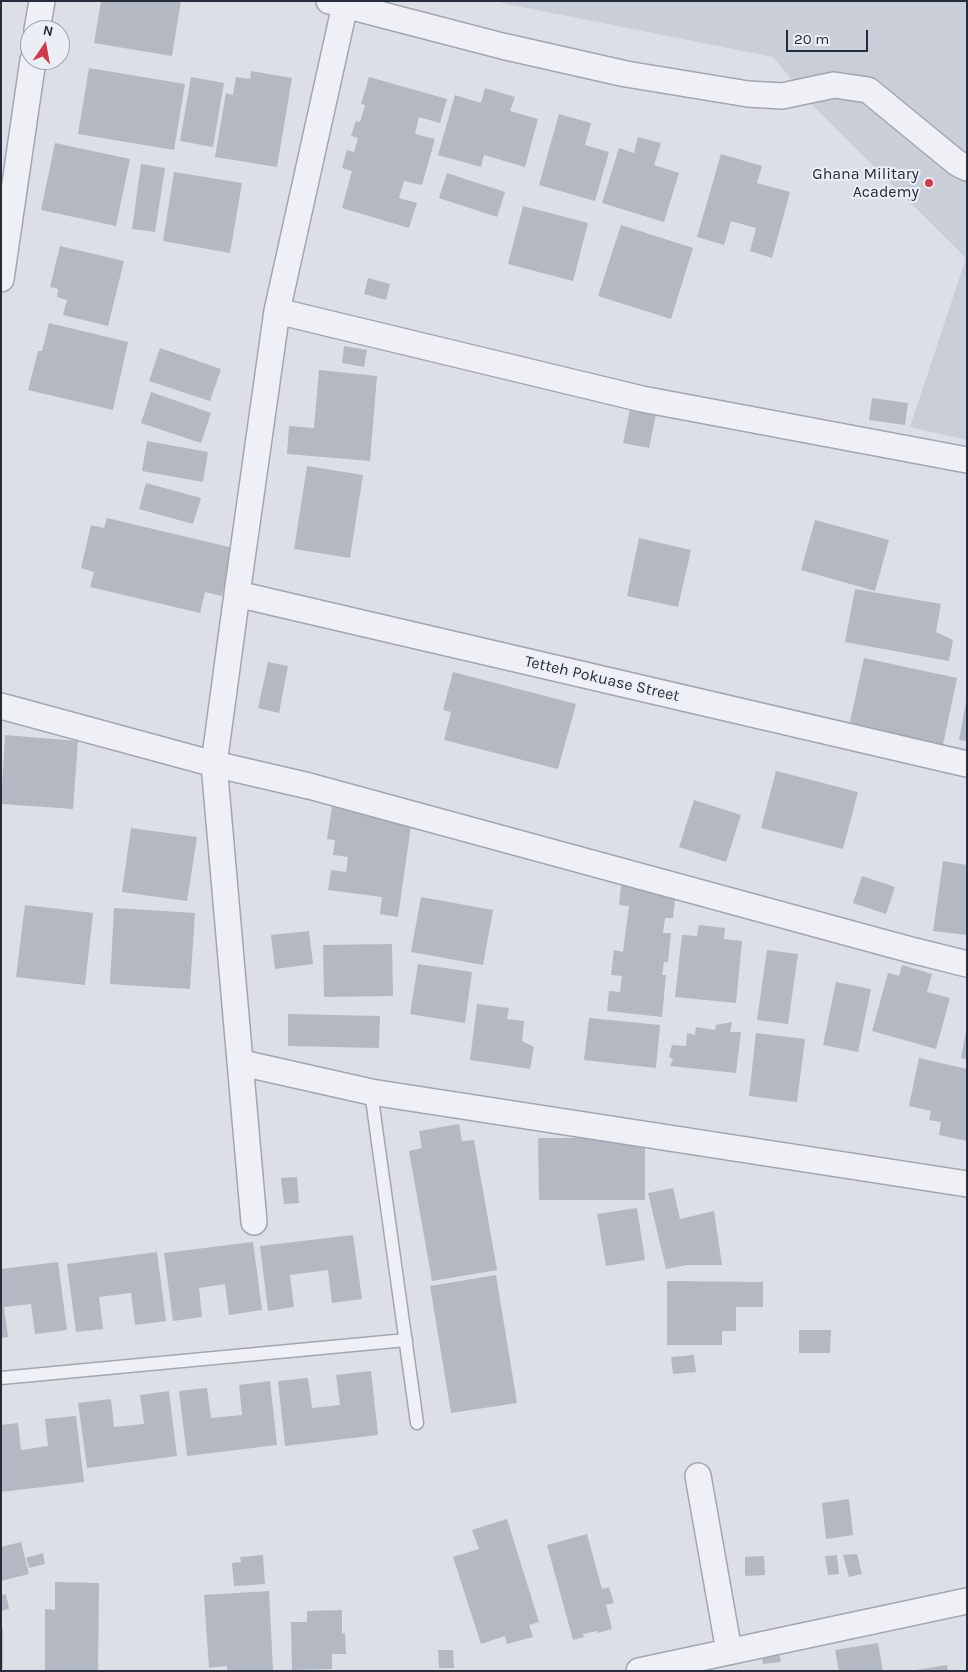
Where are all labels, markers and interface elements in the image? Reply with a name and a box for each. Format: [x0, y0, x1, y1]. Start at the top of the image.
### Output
north arrow [20, 20, 70, 70]
scale bar [788, 20, 870, 52]
text: N [41, 21, 55, 40]
text: 20 m [794, 30, 829, 48]
place label: Ghana Military Academy [812, 164, 919, 202]
marker: Ghana Military Academy [923, 177, 935, 189]
street label: Tetteh Pokuase Street [523, 652, 681, 706]

